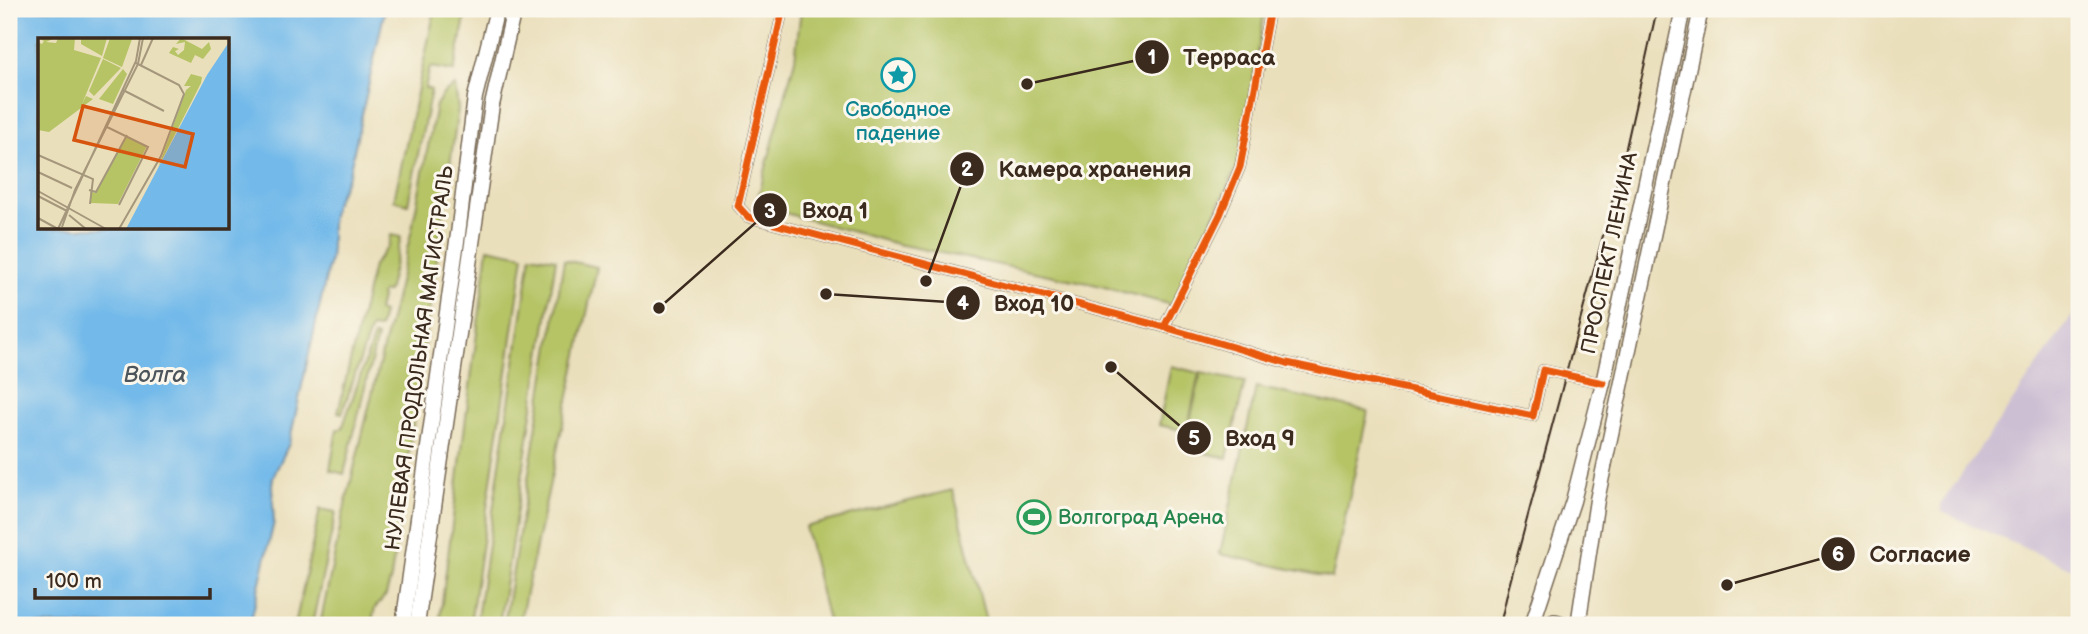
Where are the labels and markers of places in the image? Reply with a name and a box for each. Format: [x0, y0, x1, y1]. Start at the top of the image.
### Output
callout: Терраса [1134, 35, 1289, 79]
place icon: Свободное падение [879, 56, 917, 94]
place label: Свободное падение [845, 97, 951, 146]
callout: Камера хранения [950, 147, 1206, 191]
callout: Вход 1 [753, 188, 882, 232]
callout: Вход 10 [945, 281, 1089, 325]
callout: Вход 9 [1176, 416, 1309, 460]
sports icon: Волгоград Арена [1015, 498, 1053, 536]
place label: Волгоград Арена [1058, 505, 1225, 530]
callout: Согласие [1821, 532, 1985, 576]

